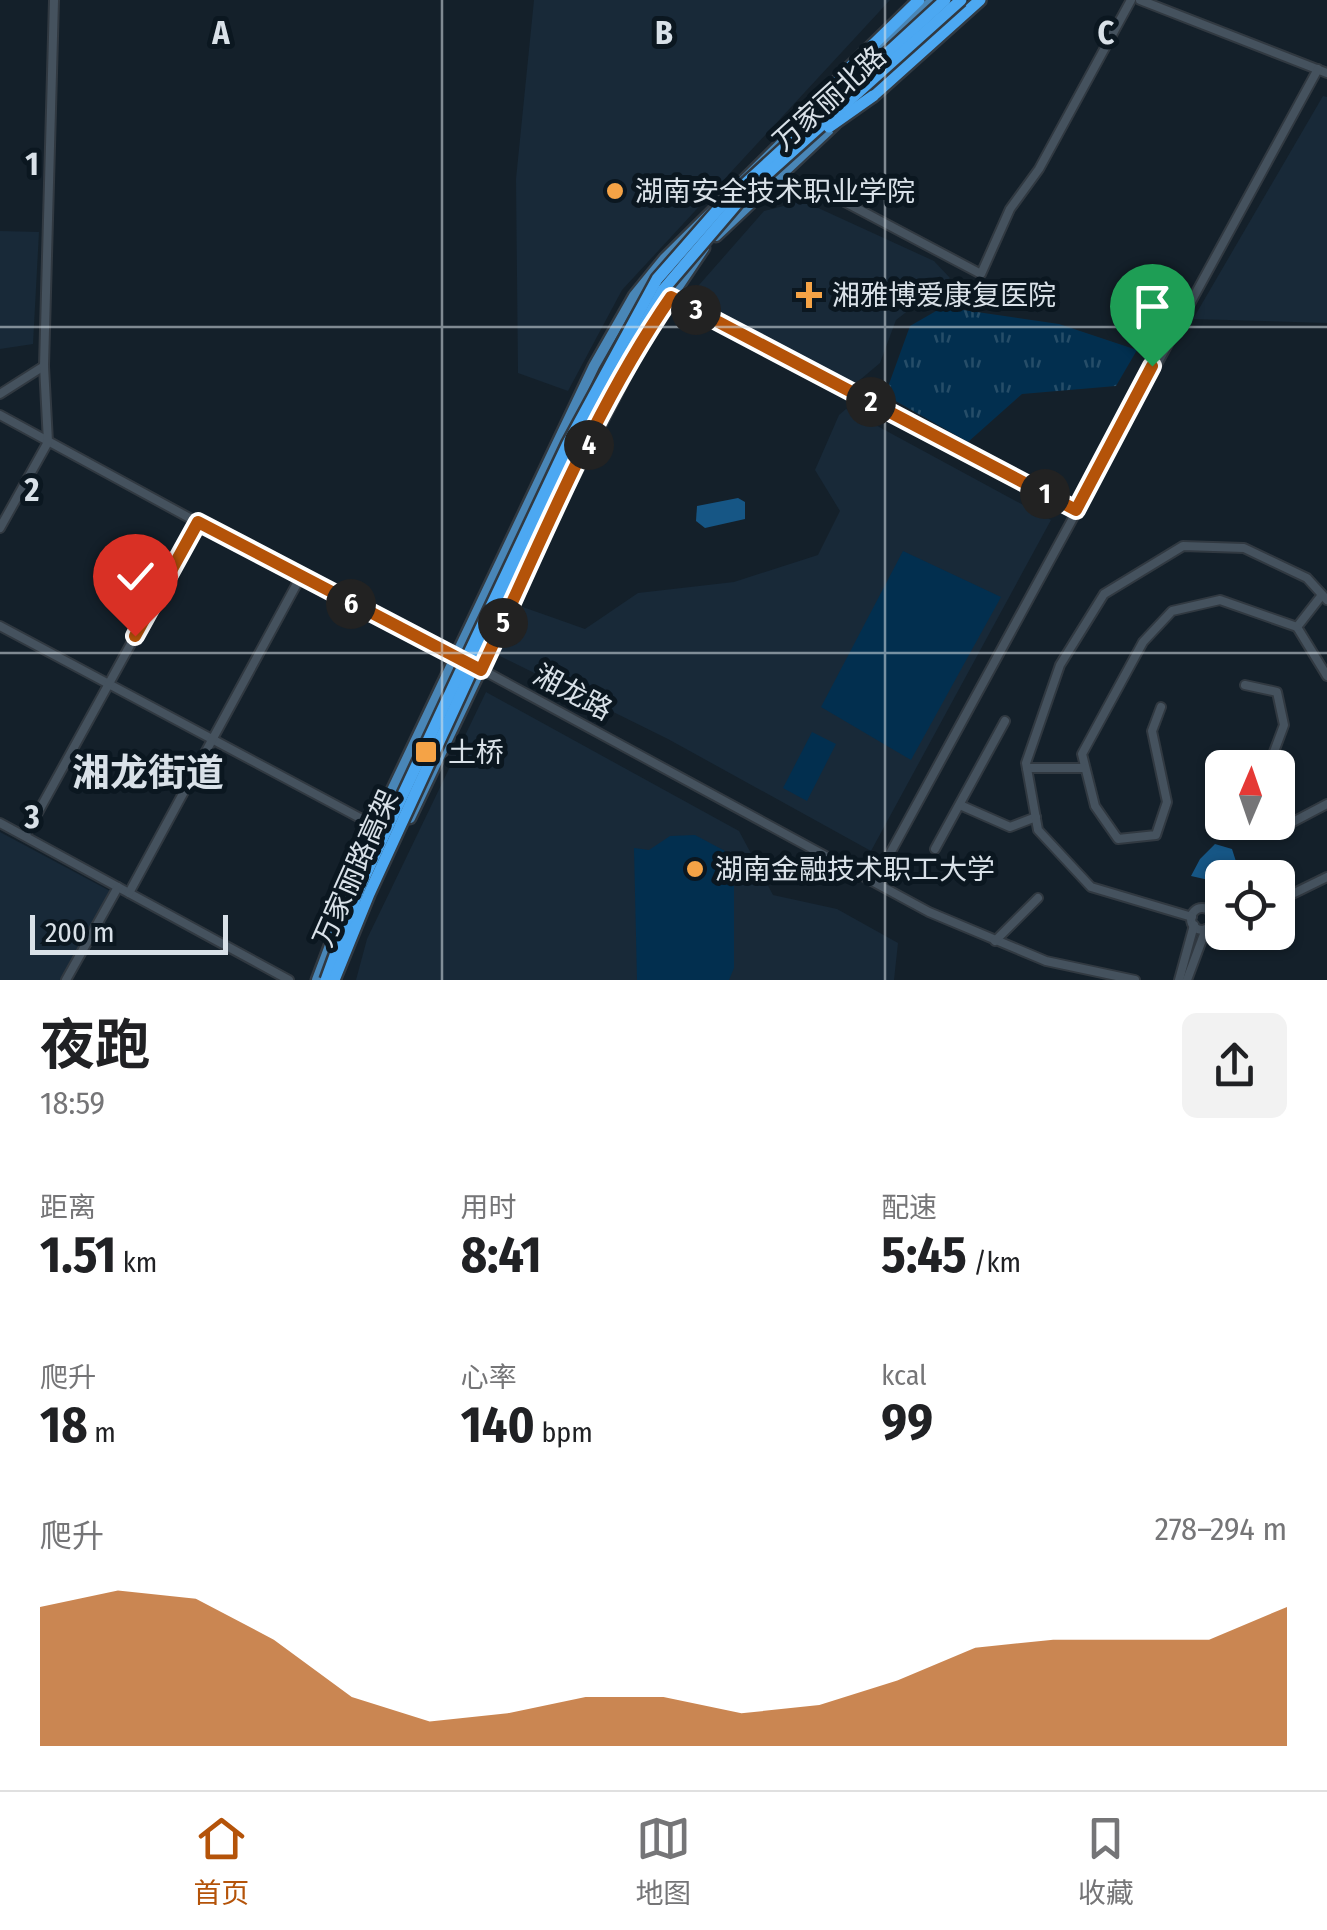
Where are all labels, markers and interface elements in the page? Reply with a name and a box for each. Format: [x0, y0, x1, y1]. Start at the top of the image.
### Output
text: A [211, 14, 230, 52]
text: B [655, 14, 673, 52]
text: C [1098, 14, 1115, 52]
street label: 万家丽北路 [766, 39, 892, 157]
text: 1 [25, 145, 39, 183]
place label: 湖南安全技术职业学院 [635, 175, 915, 208]
marker: 湖南安全技术职业学院 [604, 180, 626, 202]
pin [1110, 264, 1195, 367]
place label: 湘雅博爱康复医院 [832, 279, 1056, 312]
icon: arrive [1125, 279, 1180, 334]
marker: 湘雅博爱康复医院 [796, 282, 822, 308]
pin: 3 [671, 285, 721, 335]
text: 3 [689, 293, 703, 326]
pin: 2 [846, 377, 896, 427]
text: 2 [865, 385, 877, 418]
pin: 4 [564, 420, 614, 470]
text: 4 [582, 428, 596, 461]
pin: 1 [1020, 469, 1070, 519]
text: 2 [24, 471, 40, 509]
text: 1 [1039, 477, 1051, 510]
pin [93, 534, 178, 637]
icon: check [108, 549, 163, 604]
pin: 6 [326, 579, 376, 629]
text: 6 [344, 587, 358, 620]
pin: 5 [478, 598, 528, 648]
text: 5 [496, 606, 510, 639]
street label: 湘龙路 [528, 658, 618, 727]
place label: 土桥 [448, 736, 504, 769]
marker: 土桥 [413, 739, 439, 765]
district label: 湘龙街道 [72, 750, 224, 796]
north arrow [1205, 750, 1295, 840]
map controls [1205, 750, 1295, 950]
street label: 万家丽路高架 [306, 785, 405, 952]
text: 3 [23, 798, 40, 836]
place label: 湖南金融技术职工大学 [715, 853, 995, 886]
marker: 湖南金融技术职工大学 [684, 858, 706, 880]
button: locate [1205, 860, 1295, 950]
scale bar [30, 910, 228, 954]
text: 200 m [45, 916, 115, 949]
text: 夜跑 [40, 1013, 150, 1079]
button: share [1182, 1013, 1287, 1118]
text: 18:59 [40, 1084, 105, 1122]
text: 距离 [40, 1191, 96, 1224]
text: 用时 [461, 1191, 517, 1224]
text: 配速 [881, 1191, 937, 1224]
text: 1.51 [40, 1225, 116, 1285]
text: 8:41 [461, 1225, 542, 1285]
text: 5:45 [881, 1225, 967, 1285]
text: km [116, 1246, 157, 1279]
text: /km [967, 1246, 1021, 1279]
text: kcal [881, 1359, 927, 1392]
text: 爬升 [40, 1361, 96, 1394]
text: 心率 [461, 1361, 517, 1394]
text: 99 [881, 1392, 933, 1452]
text: 18 [40, 1395, 88, 1455]
text: 140 [461, 1395, 535, 1455]
text: m [88, 1416, 116, 1449]
text: bpm [535, 1416, 593, 1449]
text: 278–294 m [1155, 1510, 1287, 1548]
text: 爬升 [40, 1517, 104, 1555]
tab: 首页 [193, 1811, 249, 1911]
tab: 地图 [635, 1811, 692, 1911]
tab: 收藏 [1078, 1811, 1134, 1911]

